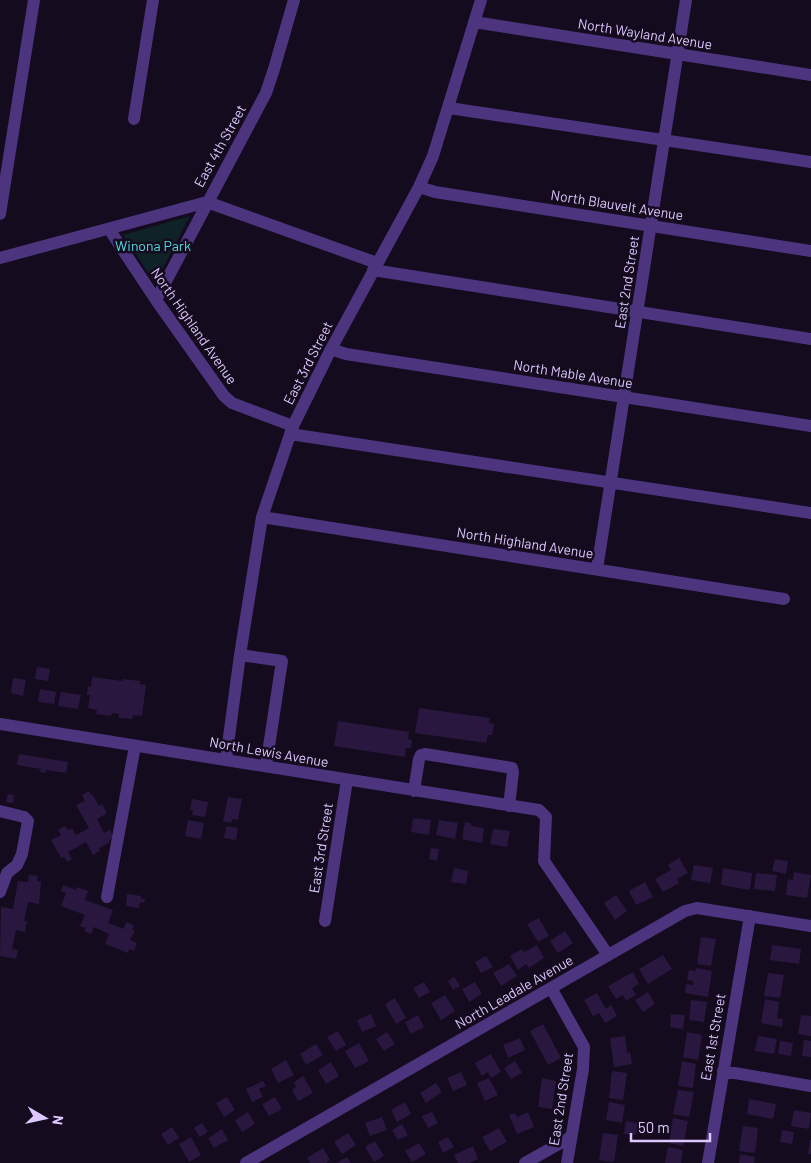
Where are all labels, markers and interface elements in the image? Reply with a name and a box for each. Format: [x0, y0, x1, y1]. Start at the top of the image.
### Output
street label: North Wayland Avenue [577, 14, 713, 53]
street label: East 4th Street [190, 102, 249, 190]
street label: North Blauvelt Avenue [550, 186, 685, 223]
street label: East 2nd Street [611, 234, 642, 330]
park label: Winona Park [115, 237, 191, 254]
street label: North Highland Avenue [148, 264, 241, 387]
street label: East 3rd Street [279, 318, 336, 407]
street label: North Mable Avenue [512, 356, 634, 391]
street label: North Highland Avenue [455, 523, 595, 562]
street label: North Lewis Avenue [208, 733, 330, 770]
street label: East 3rd Street [305, 802, 336, 894]
street label: North Leadale Avenue [452, 951, 576, 1032]
street label: East 1st Street [696, 992, 729, 1082]
street label: East 2nd Street [545, 1051, 576, 1147]
north arrow [20, 1093, 70, 1143]
scale bar [631, 1110, 710, 1142]
text: N [49, 1114, 67, 1126]
text: 50 m [638, 1118, 670, 1136]

